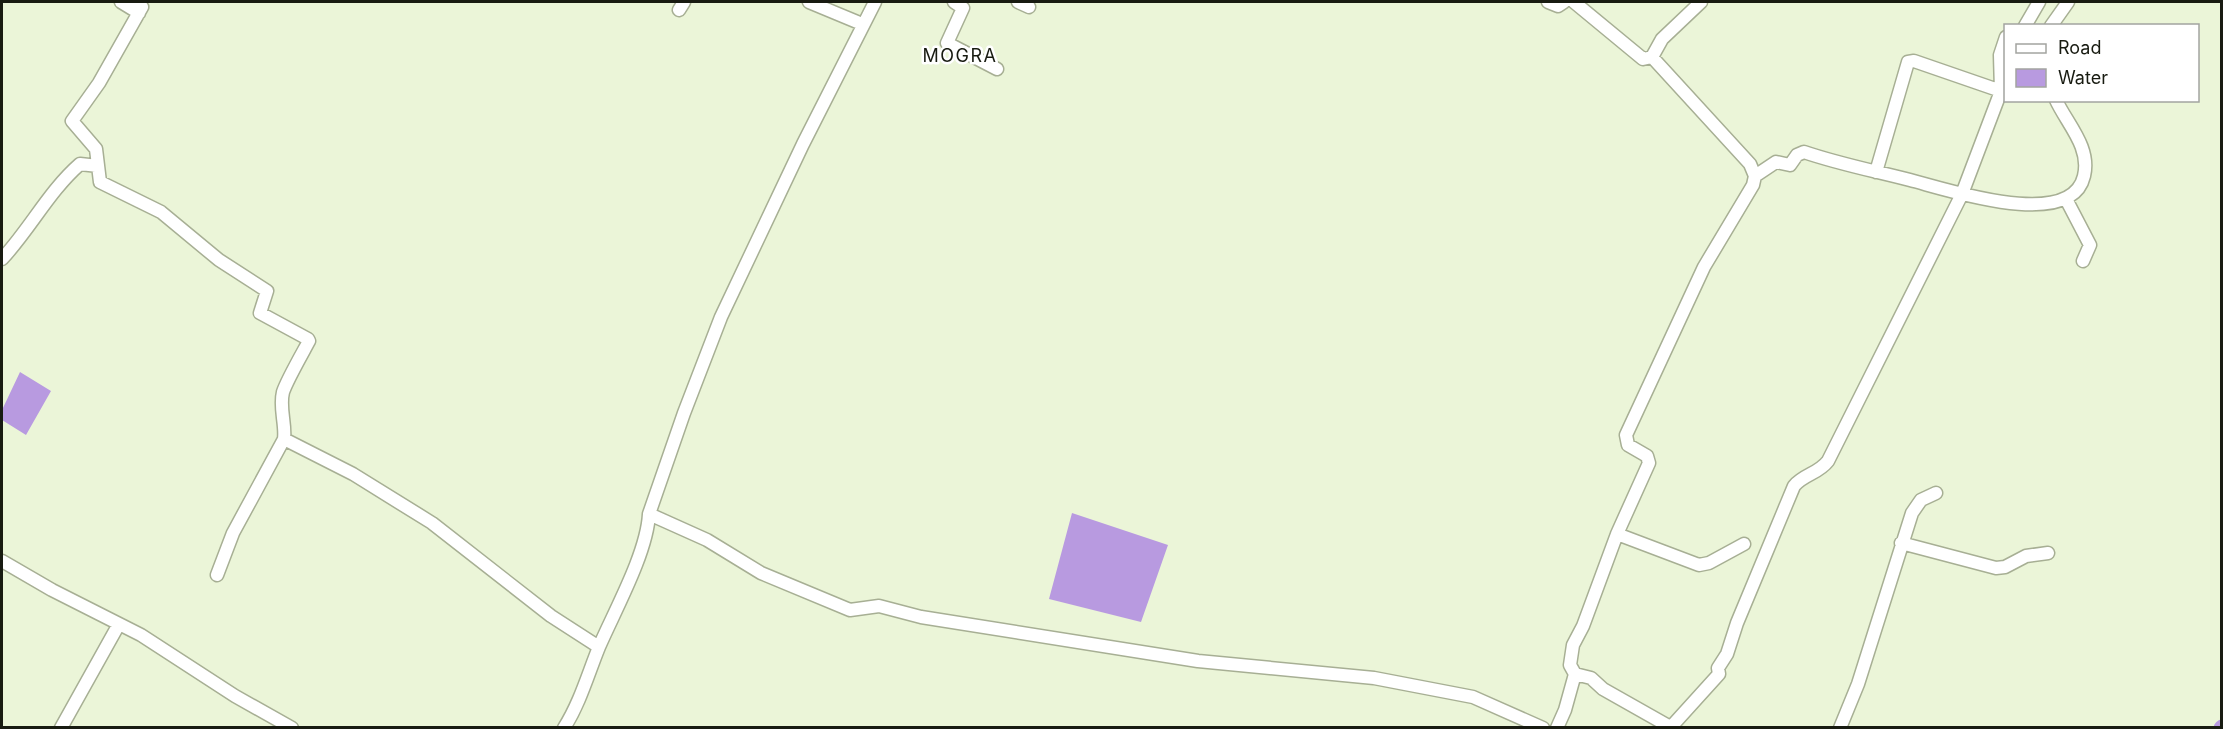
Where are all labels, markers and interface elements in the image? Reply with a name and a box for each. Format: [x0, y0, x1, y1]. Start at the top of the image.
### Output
legend [2004, 24, 2199, 102]
text: Road [2058, 37, 2101, 58]
district label: MOGRA [923, 45, 997, 66]
text: Water [2058, 67, 2108, 88]

